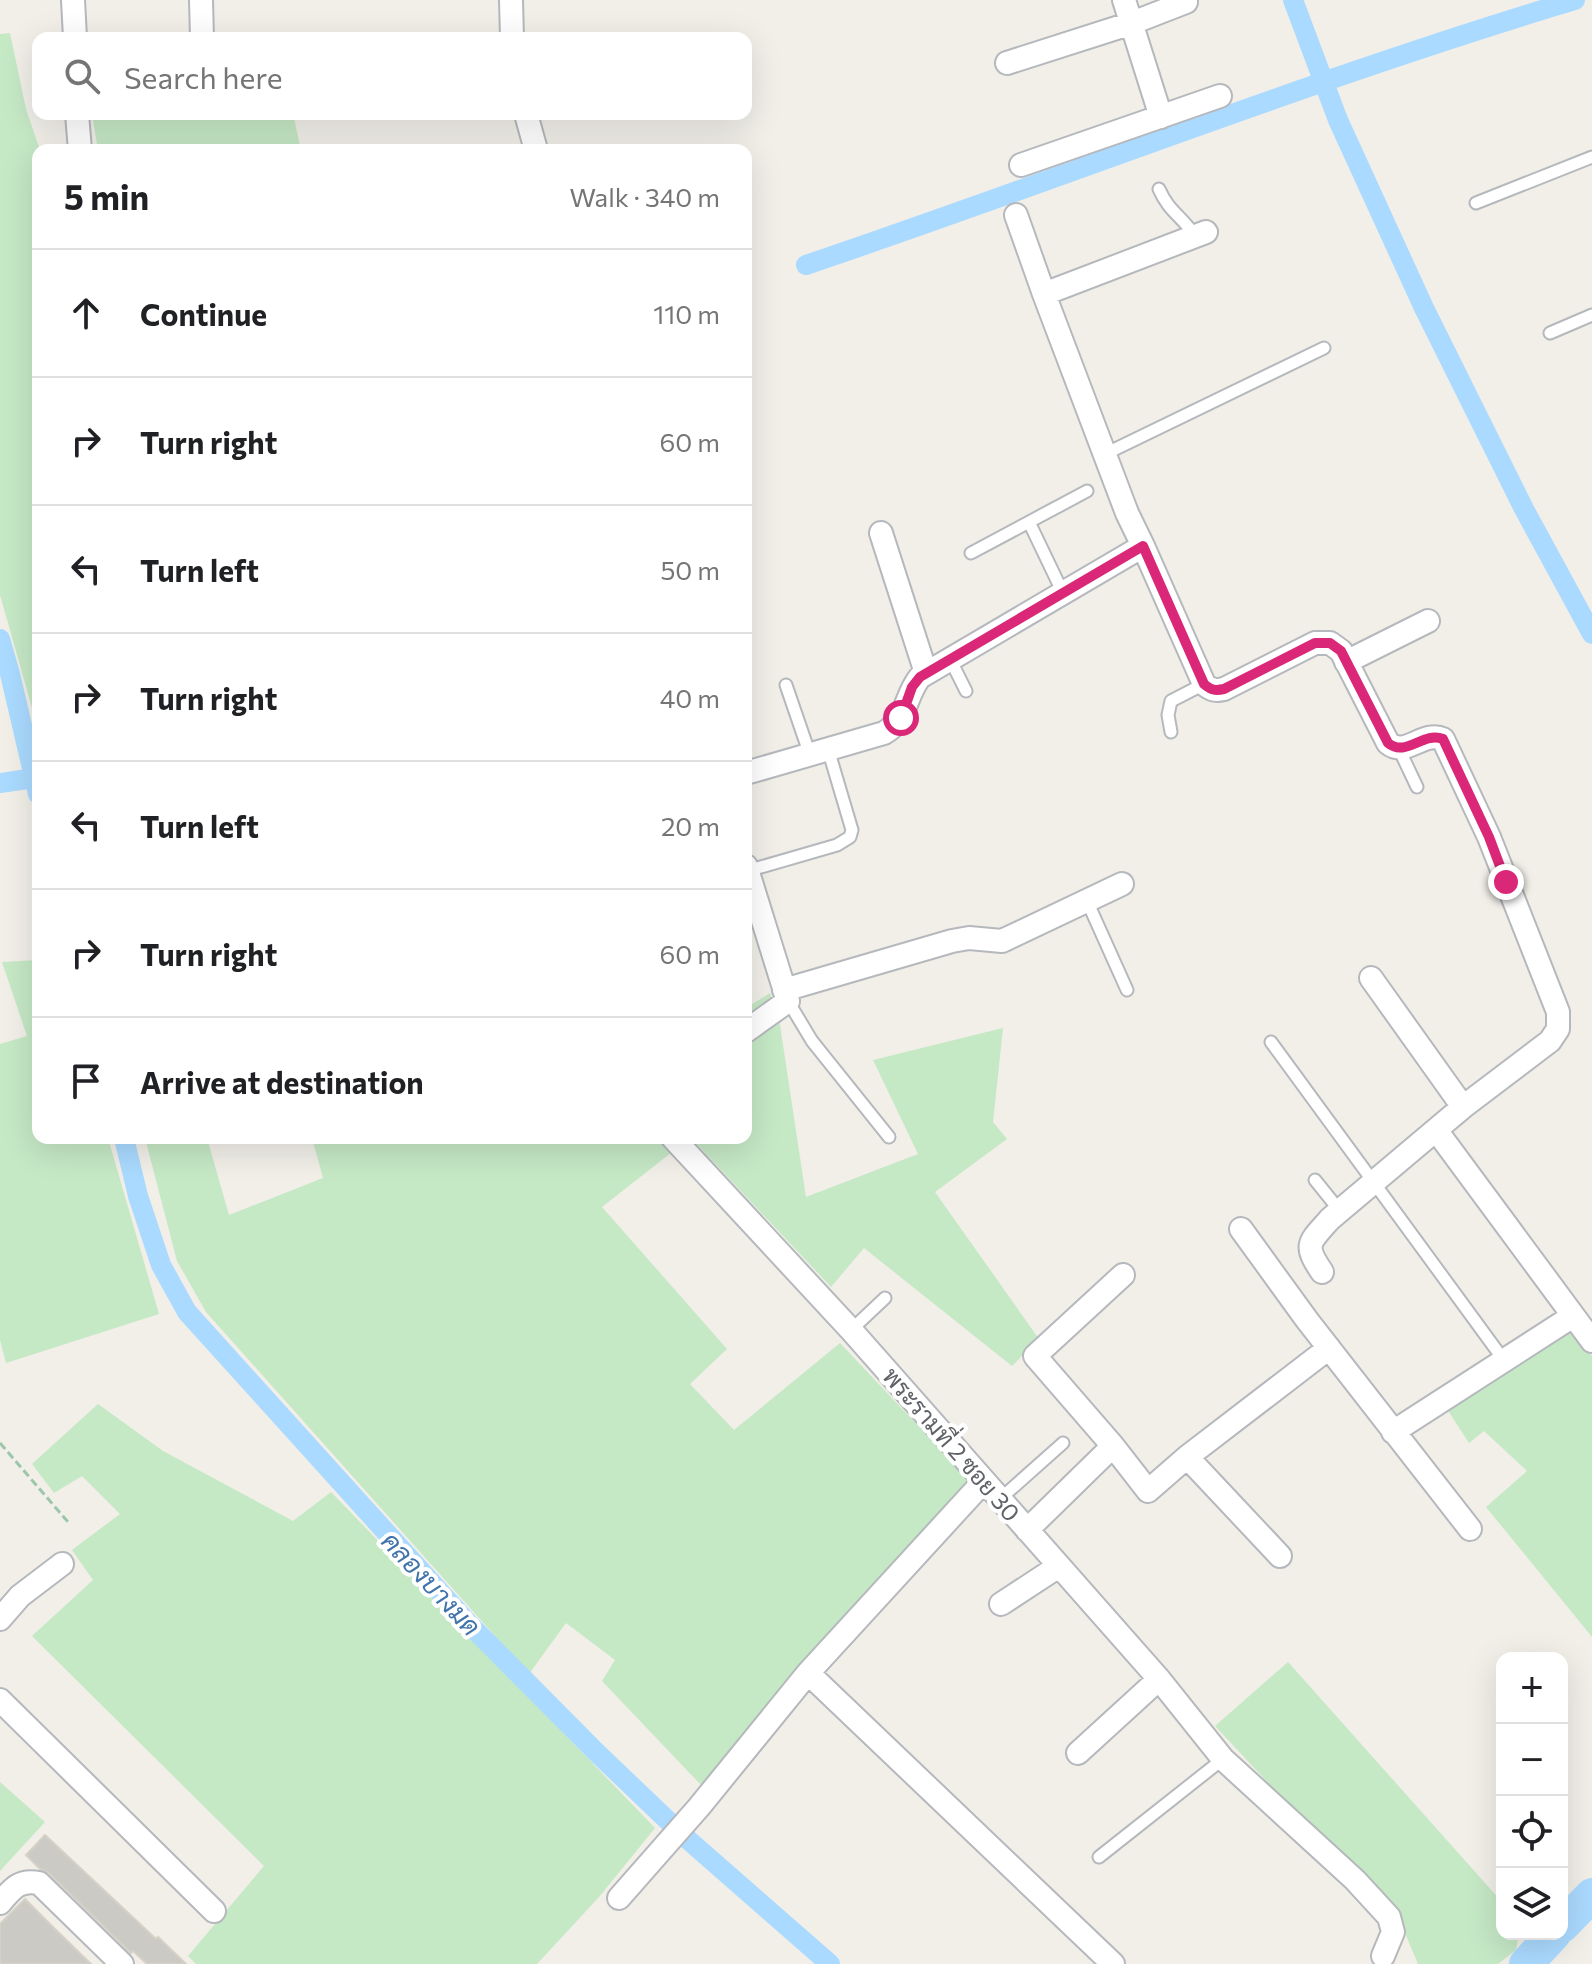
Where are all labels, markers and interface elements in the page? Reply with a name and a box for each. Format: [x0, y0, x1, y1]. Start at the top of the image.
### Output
search box [32, 32, 752, 120]
icon: search [60, 54, 104, 98]
text: Search here [124, 58, 283, 95]
text: 5 min [64, 175, 149, 217]
text: Walk · 340 m [569, 181, 720, 212]
icon: ahead [64, 291, 108, 335]
text: Continue [140, 295, 267, 332]
text: 110 m [653, 298, 720, 329]
icon: right [64, 419, 108, 463]
text: Turn right [140, 423, 277, 460]
text: 60 m [660, 426, 720, 457]
icon: left [64, 547, 108, 591]
text: Turn left [140, 551, 259, 588]
text: 50 m [660, 554, 720, 585]
icon: right [64, 675, 108, 719]
text: Turn right [140, 679, 277, 716]
text: 40 m [660, 682, 720, 713]
route start [883, 700, 919, 736]
icon: left [64, 803, 108, 847]
text: Turn left [140, 807, 259, 844]
text: 20 m [661, 810, 720, 841]
route end [1488, 864, 1524, 900]
icon: right [64, 931, 108, 975]
text: Turn right [140, 935, 277, 972]
text: 60 m [660, 938, 720, 969]
icon: arrive [64, 1059, 108, 1103]
text: Arrive at destination [140, 1063, 424, 1100]
street label: พระรามที่ 2 ซอย 30 [877, 1358, 1031, 1527]
water label: คลองบางมด [376, 1525, 488, 1641]
map controls [1496, 1652, 1568, 1940]
button: + [1496, 1652, 1568, 1724]
button: − [1496, 1724, 1568, 1796]
button: locate [1496, 1796, 1568, 1868]
button: layers [1496, 1868, 1568, 1940]

